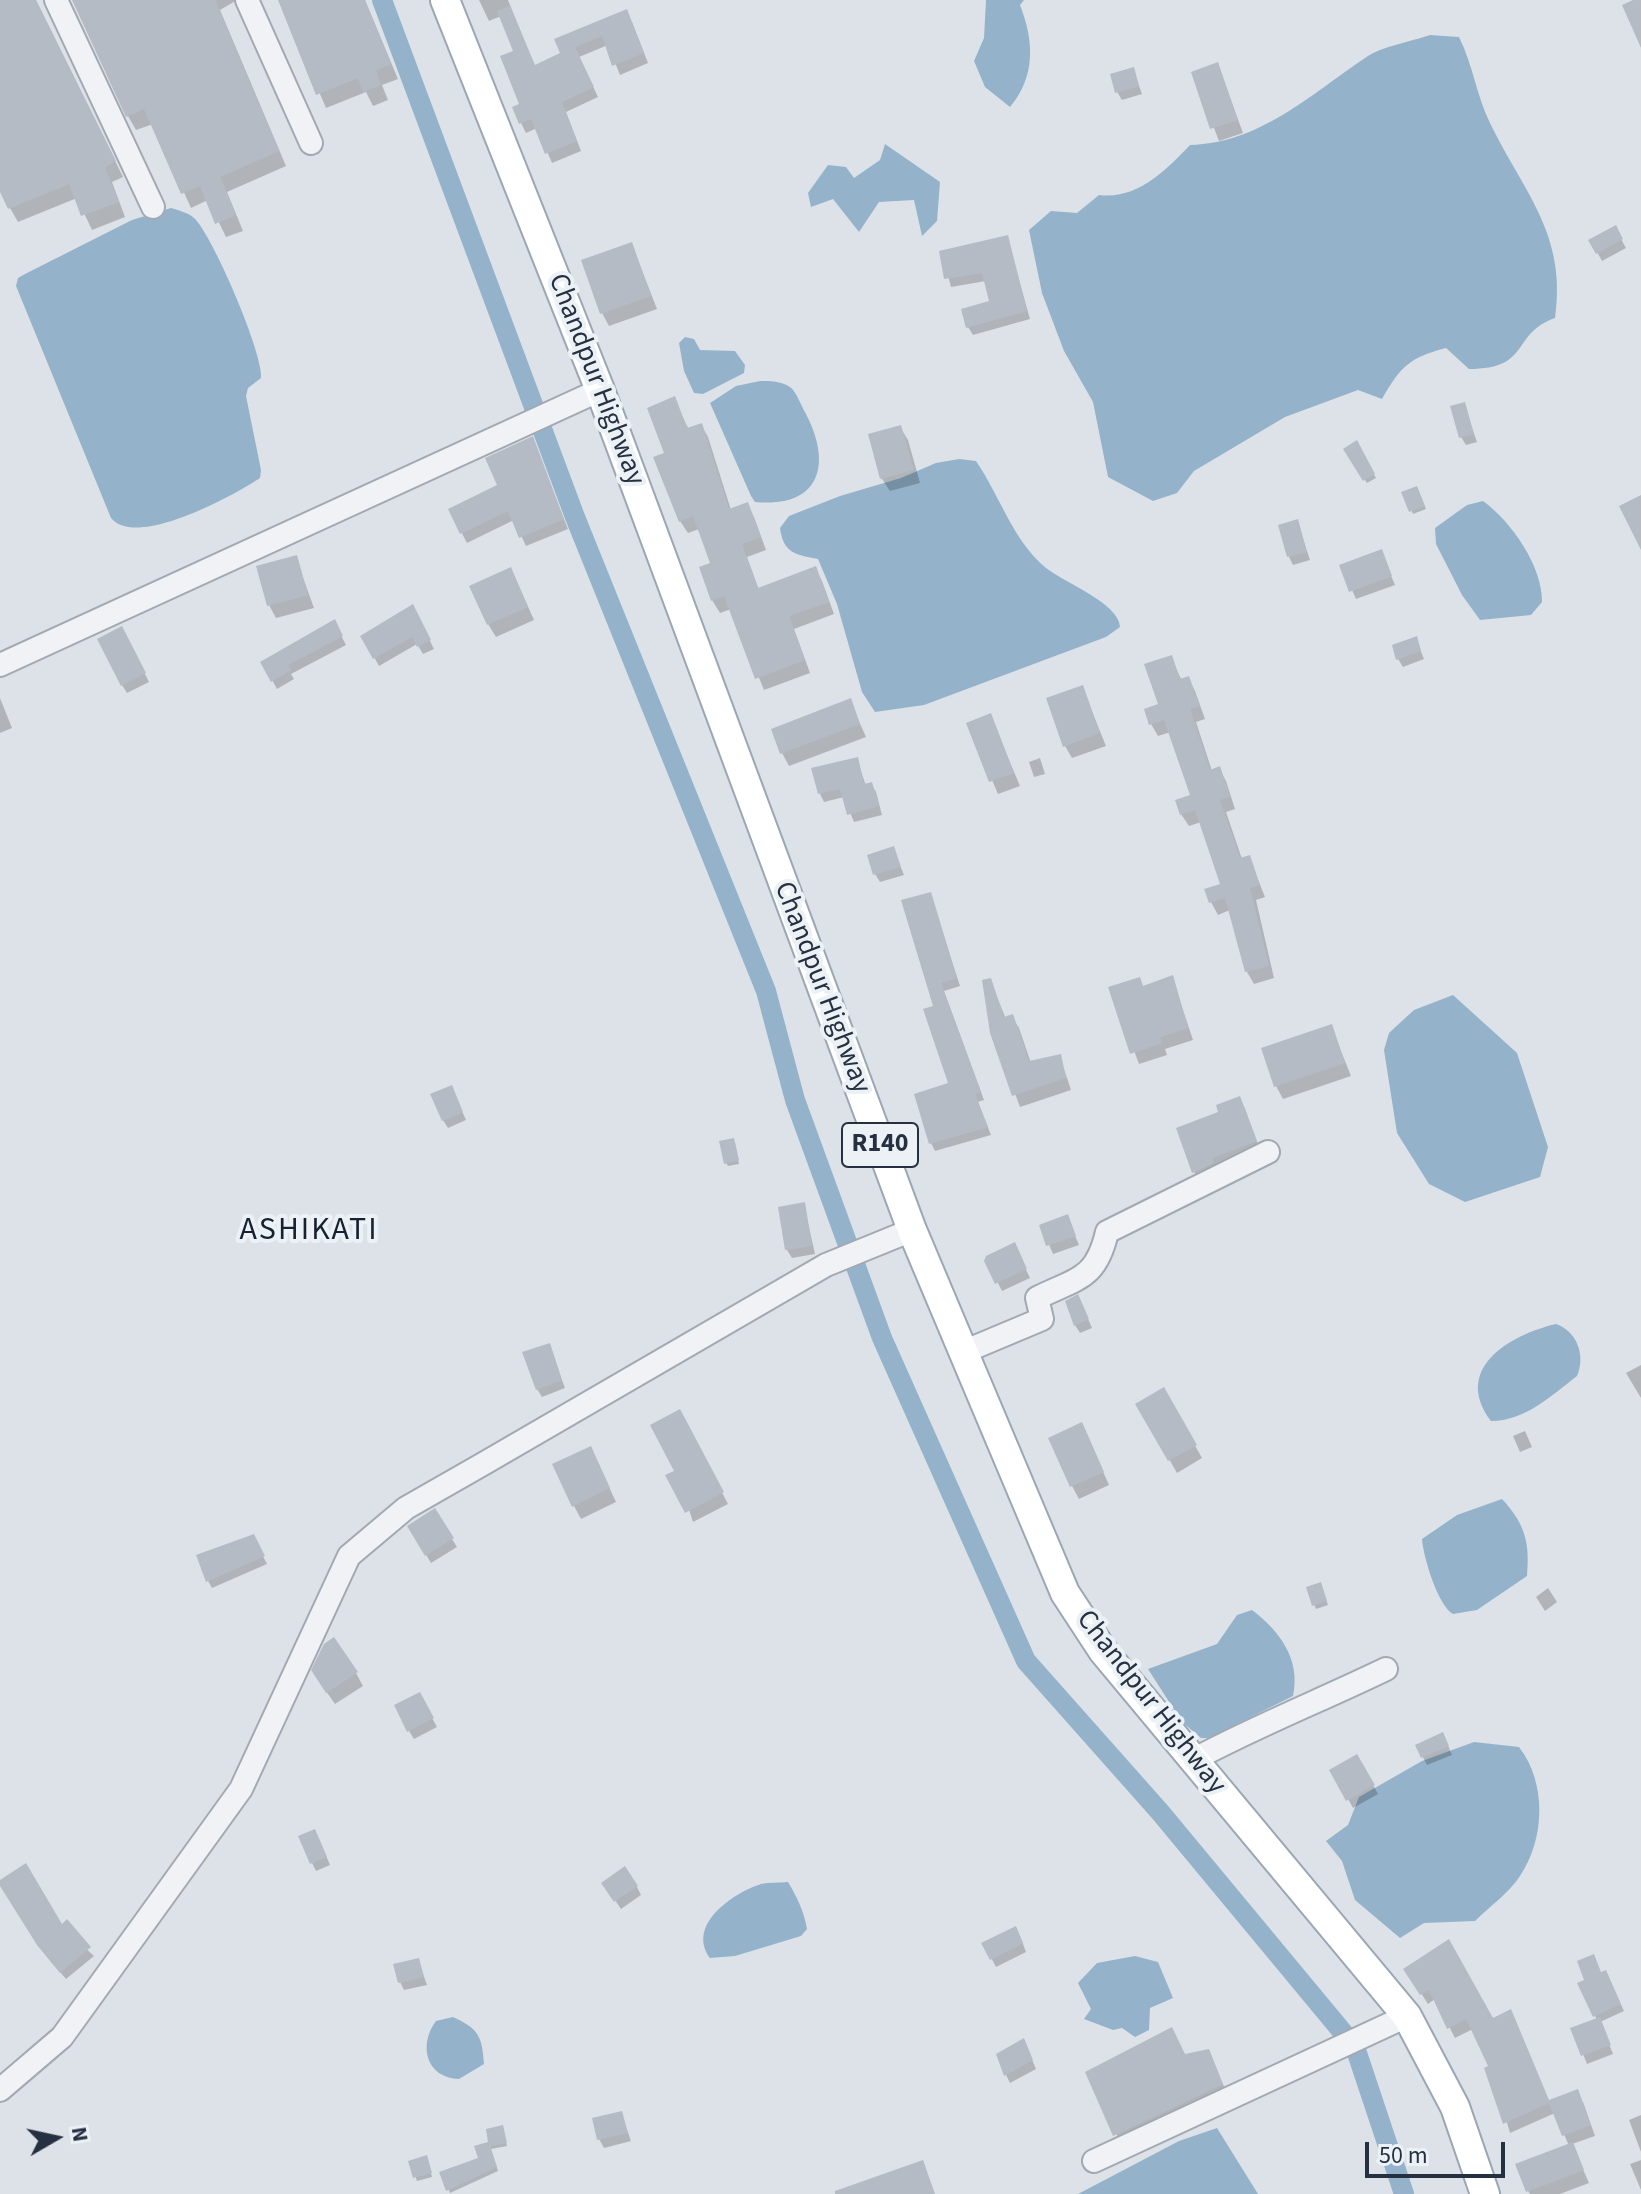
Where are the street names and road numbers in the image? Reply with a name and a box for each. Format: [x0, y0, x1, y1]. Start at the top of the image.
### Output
street label: Chandpur Highway [539, 270, 651, 490]
street label: Chandpur Highway [765, 878, 877, 1098]
road number: R140 [842, 1123, 918, 1167]
street label: Chandpur Highway [1068, 1604, 1232, 1802]

